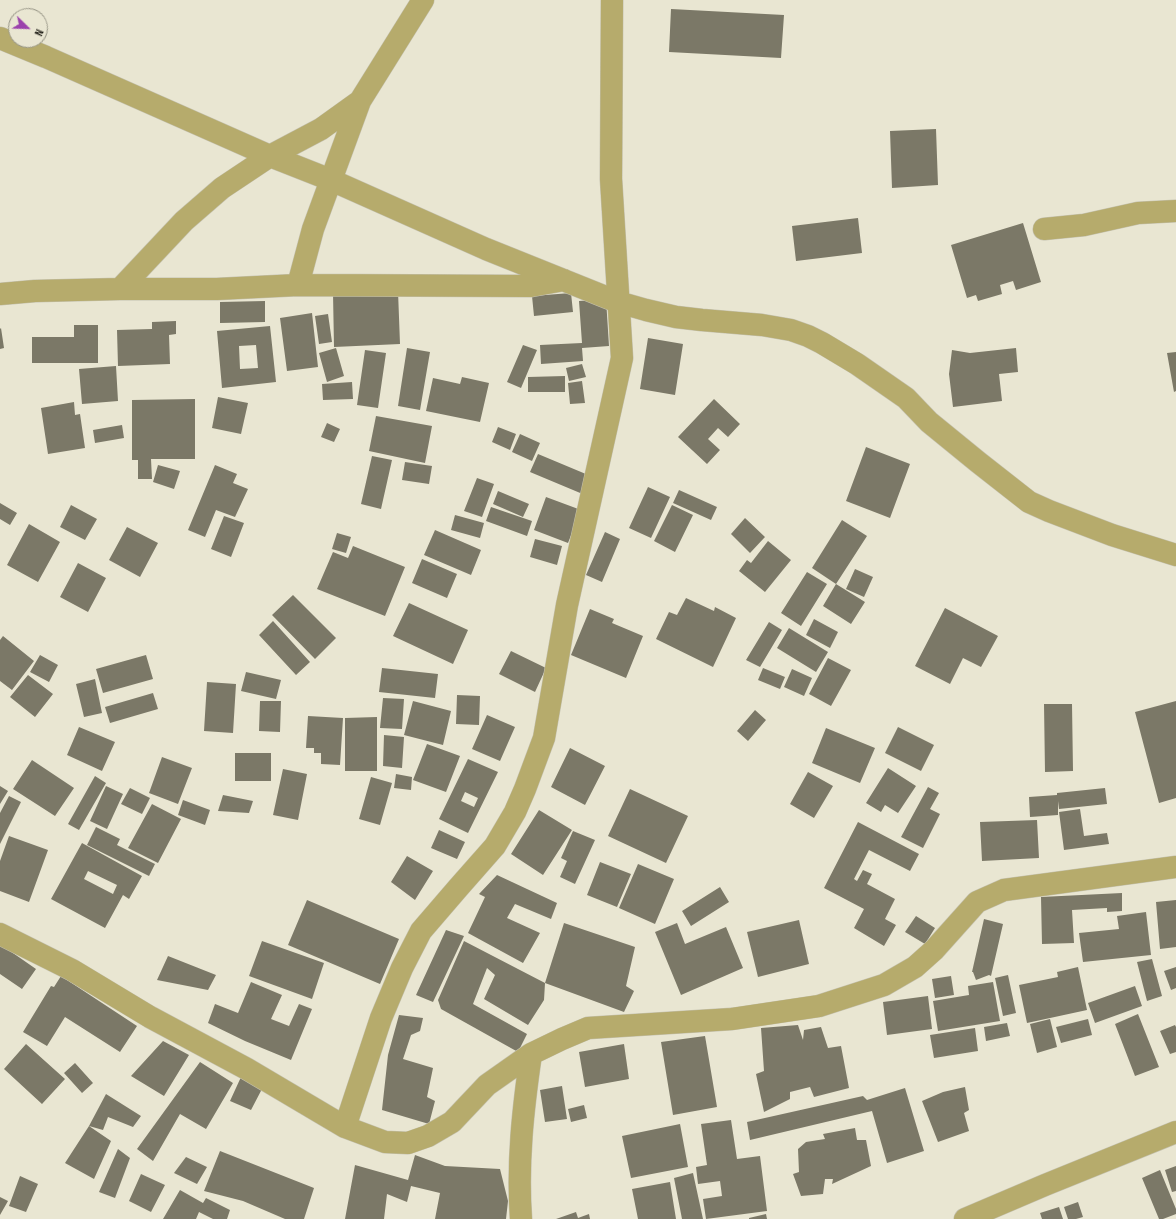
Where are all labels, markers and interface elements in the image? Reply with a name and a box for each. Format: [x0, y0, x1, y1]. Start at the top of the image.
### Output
north arrow [8, 8, 48, 48]
text: N [31, 27, 46, 38]

